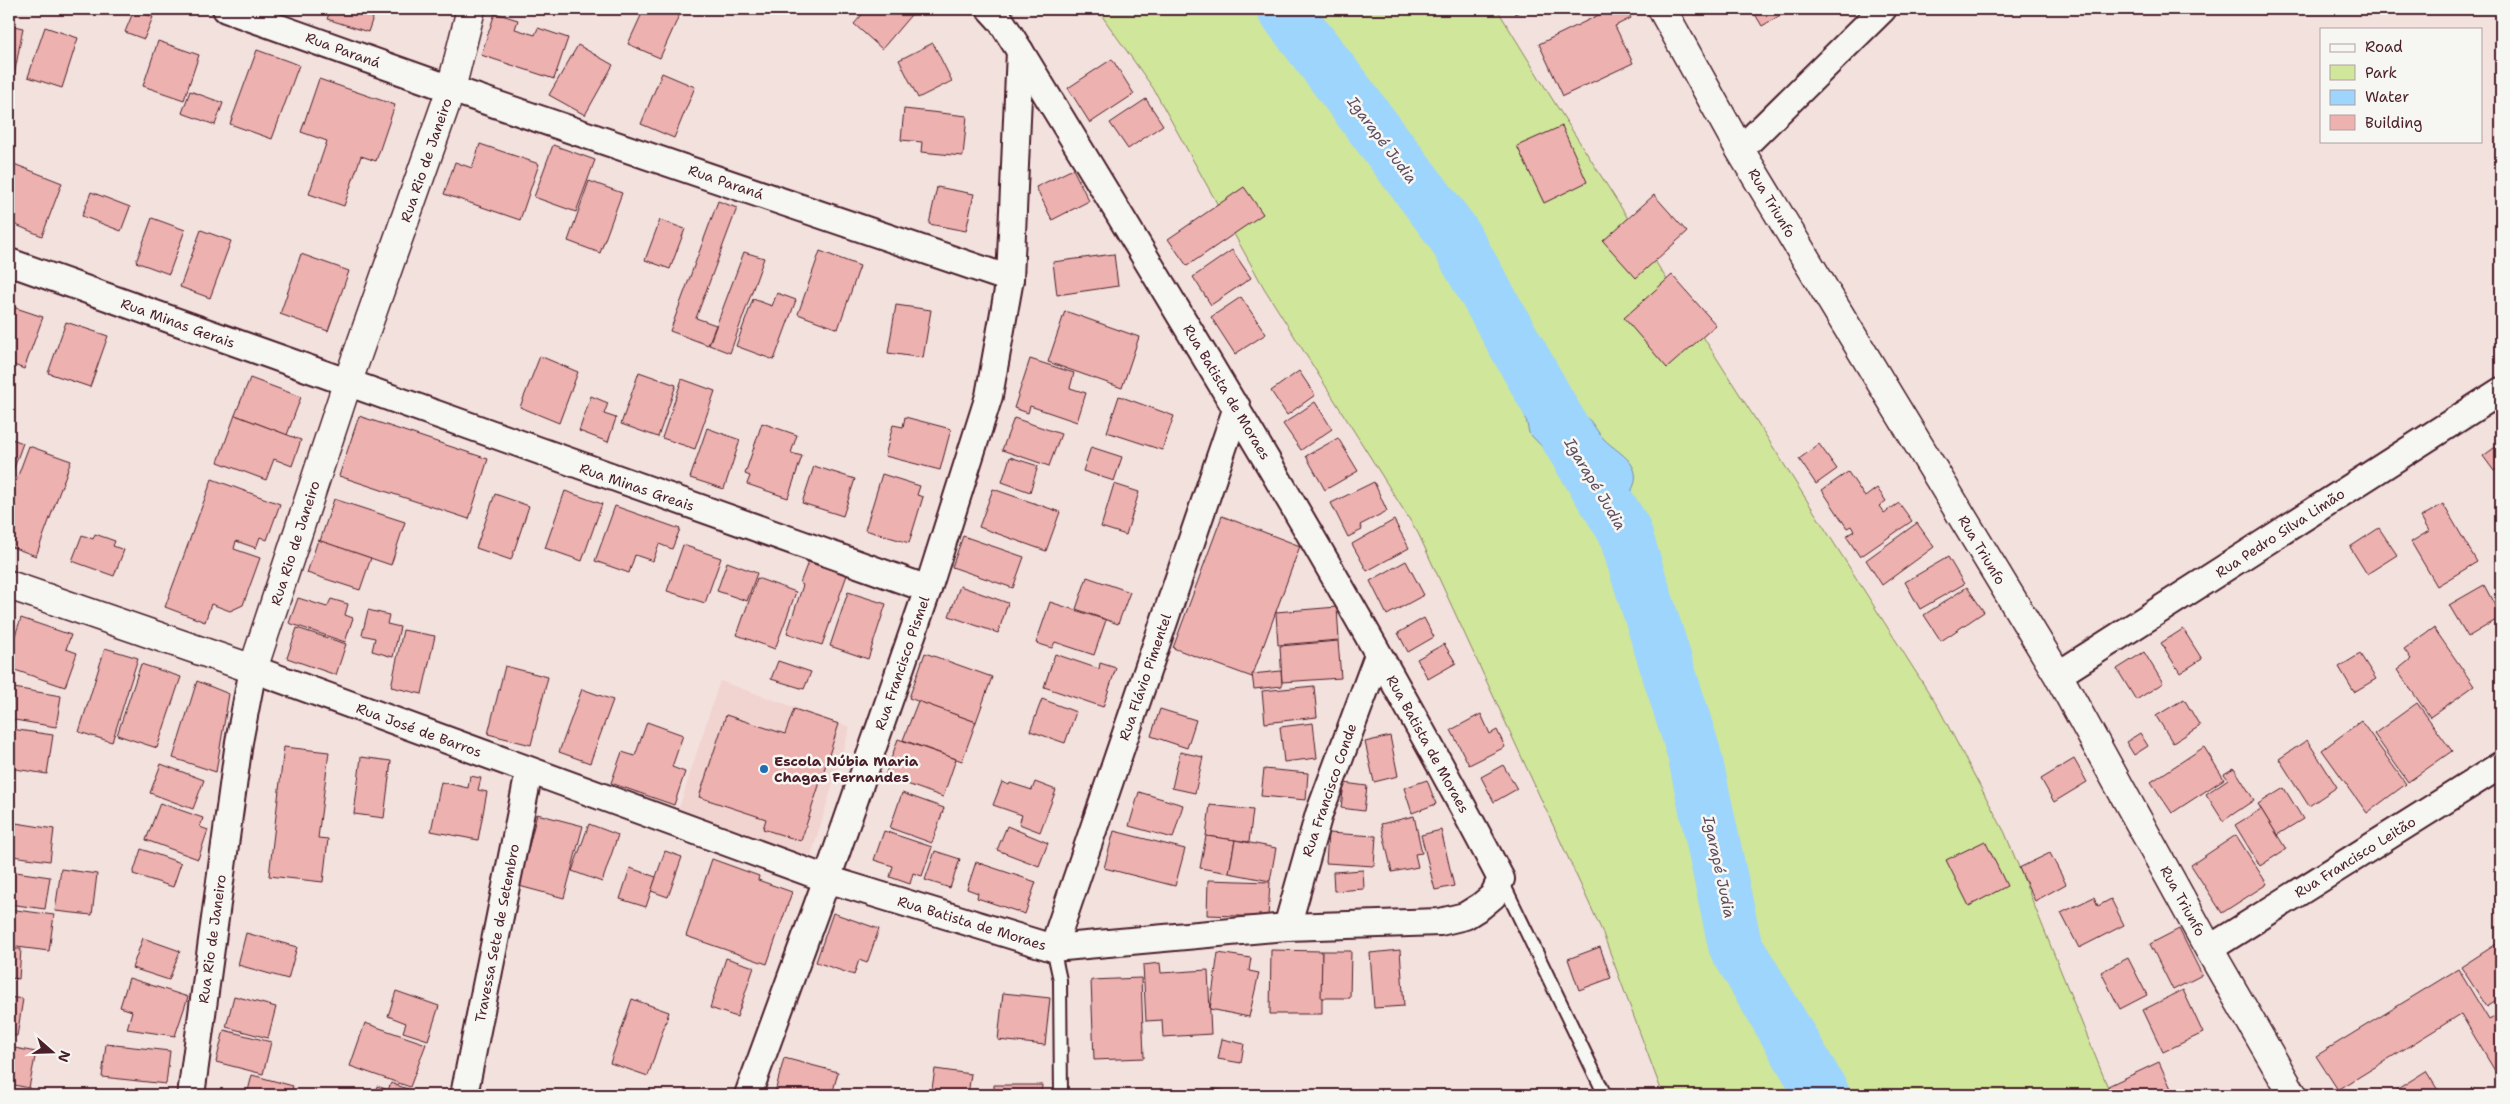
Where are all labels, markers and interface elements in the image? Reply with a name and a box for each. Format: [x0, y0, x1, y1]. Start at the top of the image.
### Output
street label: Rua Paraná [303, 28, 383, 72]
legend [2320, 28, 2482, 142]
text: Road [2365, 37, 2403, 57]
text: Park [2365, 63, 2397, 83]
text: Water [2365, 87, 2409, 107]
water label: Igarapé Judia [1342, 92, 1421, 188]
street label: Rua Rio de Janeiro [396, 96, 456, 224]
text: Building [2365, 113, 2422, 133]
street label: Rua Paraná [686, 161, 766, 203]
street label: Rua Triunfo [1744, 165, 1800, 241]
street label: Rua Minas Gerais [118, 294, 238, 352]
street label: Rua Batista de Moraes [1179, 321, 1275, 463]
water label: Igarapé Judia [1559, 433, 1630, 534]
street label: Rua Minas Greais [577, 459, 697, 515]
street label: Rua Rio de Janeiro [266, 478, 324, 608]
street label: Rua Pedro Silva Limão [2212, 484, 2348, 582]
street label: Rua Triunfo [1954, 512, 2010, 588]
street label: Rua Francisco Pismel [871, 593, 934, 732]
street label: Rua Flávio Pimentel [1115, 610, 1175, 743]
street label: Rua Batista de Moraes [1383, 672, 1473, 816]
street label: Rua José de Barros [354, 699, 484, 761]
street label: Rua Francisco Conde [1298, 721, 1360, 859]
place label: Escola Núbia Maria Chagas Fernandes [774, 752, 919, 786]
marker: Escola Núbia Maria Chagas Fernandes [758, 763, 770, 775]
street label: Rua Francisco Leitão [2291, 812, 2419, 902]
water label: Igarapé Judia [1698, 813, 1740, 920]
street label: Travessa Sete de Setembro [471, 842, 523, 1024]
street label: Rua Triunfo [2156, 863, 2210, 939]
street label: Rua Rio de Janeiro [194, 873, 230, 1005]
street label: Rua Batista de Moraes [895, 892, 1049, 954]
north arrow [28, 1026, 78, 1076]
text: N [54, 1048, 75, 1065]

